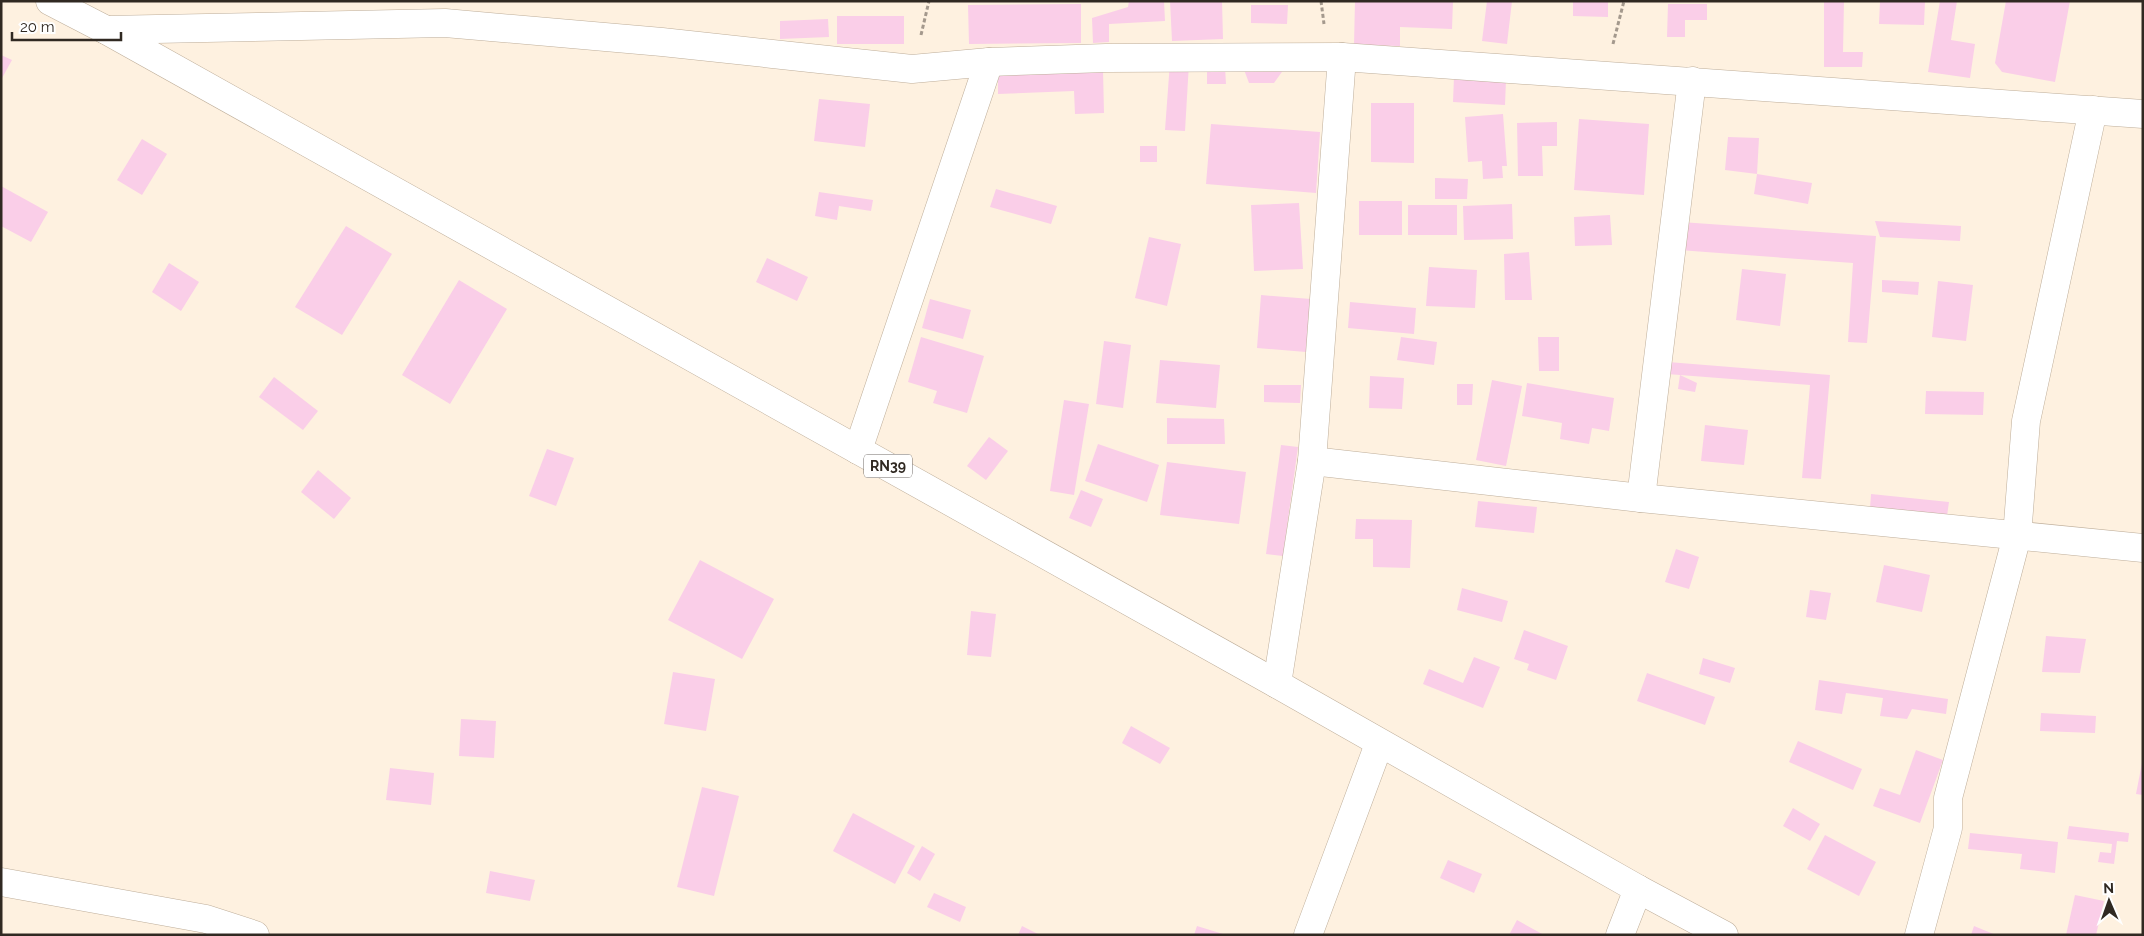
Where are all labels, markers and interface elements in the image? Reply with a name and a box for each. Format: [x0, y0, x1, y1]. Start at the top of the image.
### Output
scale bar [12, 10, 121, 42]
text: 20 m [20, 18, 55, 36]
road number: RN39 [864, 454, 912, 478]
north arrow [2084, 876, 2134, 926]
text: N [2103, 880, 2114, 896]

